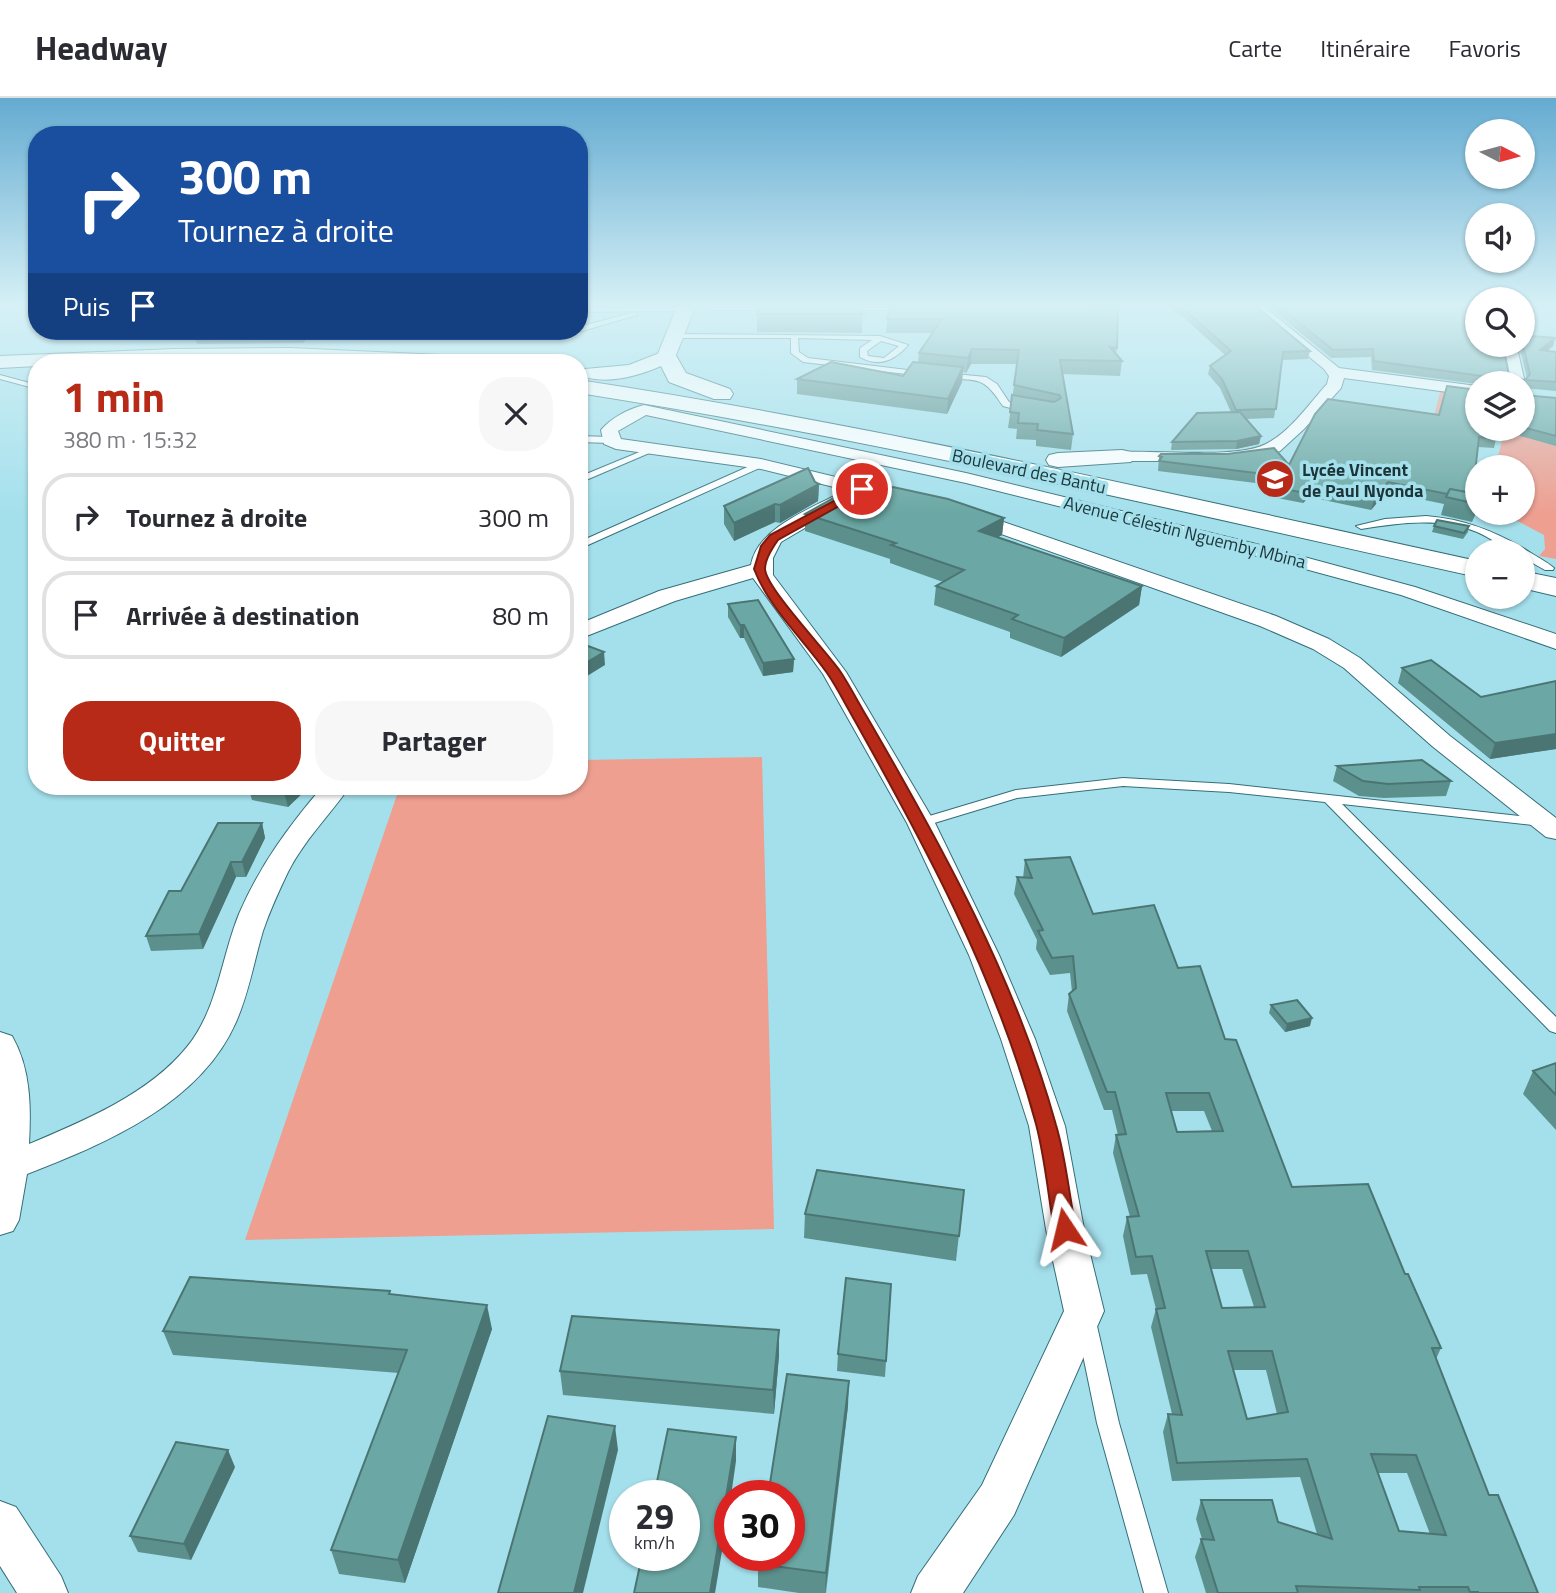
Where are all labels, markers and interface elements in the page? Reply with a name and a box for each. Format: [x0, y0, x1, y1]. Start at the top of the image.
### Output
text: Headway [35, 23, 168, 73]
text: Carte [1228, 30, 1282, 66]
text: Itinéraire [1320, 30, 1411, 66]
text: Favoris [1449, 30, 1521, 66]
north arrow [1465, 119, 1535, 189]
map controls [1465, 119, 1535, 609]
text: 300 m [178, 138, 312, 213]
icon: right [63, 154, 154, 245]
button: sound [1465, 203, 1535, 273]
text: Tournez à droite [178, 206, 394, 254]
text: Puis [63, 287, 110, 326]
icon: arrive [124, 287, 162, 325]
button: search [1465, 287, 1535, 357]
text: 1 min [63, 364, 165, 428]
button: layers [1465, 371, 1535, 441]
button: close [479, 377, 553, 451]
text: 380 m · 15:32 [63, 422, 198, 457]
street label: Boulevard des Bantu [950, 441, 1108, 501]
button: + [1465, 455, 1535, 525]
place label: Lycée Vincent de Paul Nyonda [1302, 456, 1423, 504]
school or university icon: Lycée Vincent de Paul Nyonda [1254, 458, 1296, 500]
pin [832, 459, 892, 519]
icon: arrive [843, 470, 881, 508]
street label: Avenue Célestin Nguemby Mbina [1061, 489, 1309, 575]
icon: right [67, 498, 105, 536]
text: Tournez à droite [126, 498, 307, 537]
text: 300 m [478, 498, 549, 537]
button: − [1465, 539, 1535, 609]
icon: arrive [67, 596, 105, 634]
text: Arrivée à destination [126, 596, 360, 635]
text: 80 m [492, 596, 549, 635]
button: Quitter [63, 701, 301, 781]
button: Partager [315, 701, 553, 781]
position arrow [1028, 1192, 1102, 1266]
speed limit sign: 30 [714, 1480, 805, 1571]
text: 29 [635, 1489, 674, 1543]
text: km/h [634, 1529, 675, 1556]

